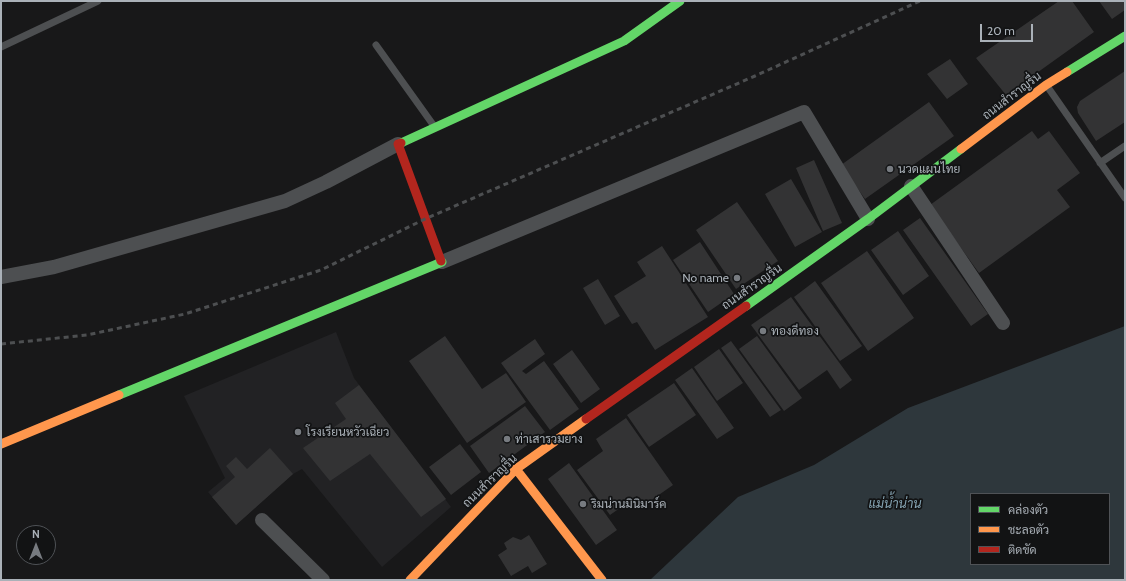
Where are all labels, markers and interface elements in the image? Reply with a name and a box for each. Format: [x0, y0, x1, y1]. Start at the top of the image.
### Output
scale bar [982, 16, 1035, 42]
text: 20 m [987, 23, 1015, 38]
street label: ถนนสำราญรื่น [980, 69, 1044, 123]
place label: นวดแผนไทย [898, 162, 960, 176]
marker: นวดแผนไทย [885, 164, 895, 174]
street label: ถนนสำราญรื่น [719, 261, 785, 313]
place label: No name [682, 271, 729, 285]
marker: No name [732, 273, 742, 283]
place label: ทองดีทอง [771, 324, 819, 338]
marker: ทองดีทอง [758, 326, 768, 336]
place label: โรงเรียนหวัวเฉียว [306, 425, 389, 439]
marker: โรงเรียนหวัวเฉียว [293, 427, 303, 437]
place label: ท่าเสารวมยาง [515, 432, 583, 446]
marker: ท่าเสารวมยาง [502, 434, 512, 444]
street label: ถนนสำราญรื่น [460, 451, 520, 511]
legend [970, 493, 1110, 565]
water label: แม่น้ำน่าน [869, 496, 921, 512]
place label: ริมน่านมินิมาร์ค [591, 497, 667, 511]
marker: ริมน่านมินิมาร์ค [578, 499, 588, 509]
text: คล่องตัว [1008, 502, 1048, 517]
text: ชะลอตัว [1008, 522, 1049, 537]
north arrow [16, 525, 56, 565]
text: N [32, 527, 40, 541]
text: ติดขัด [1008, 542, 1037, 557]

